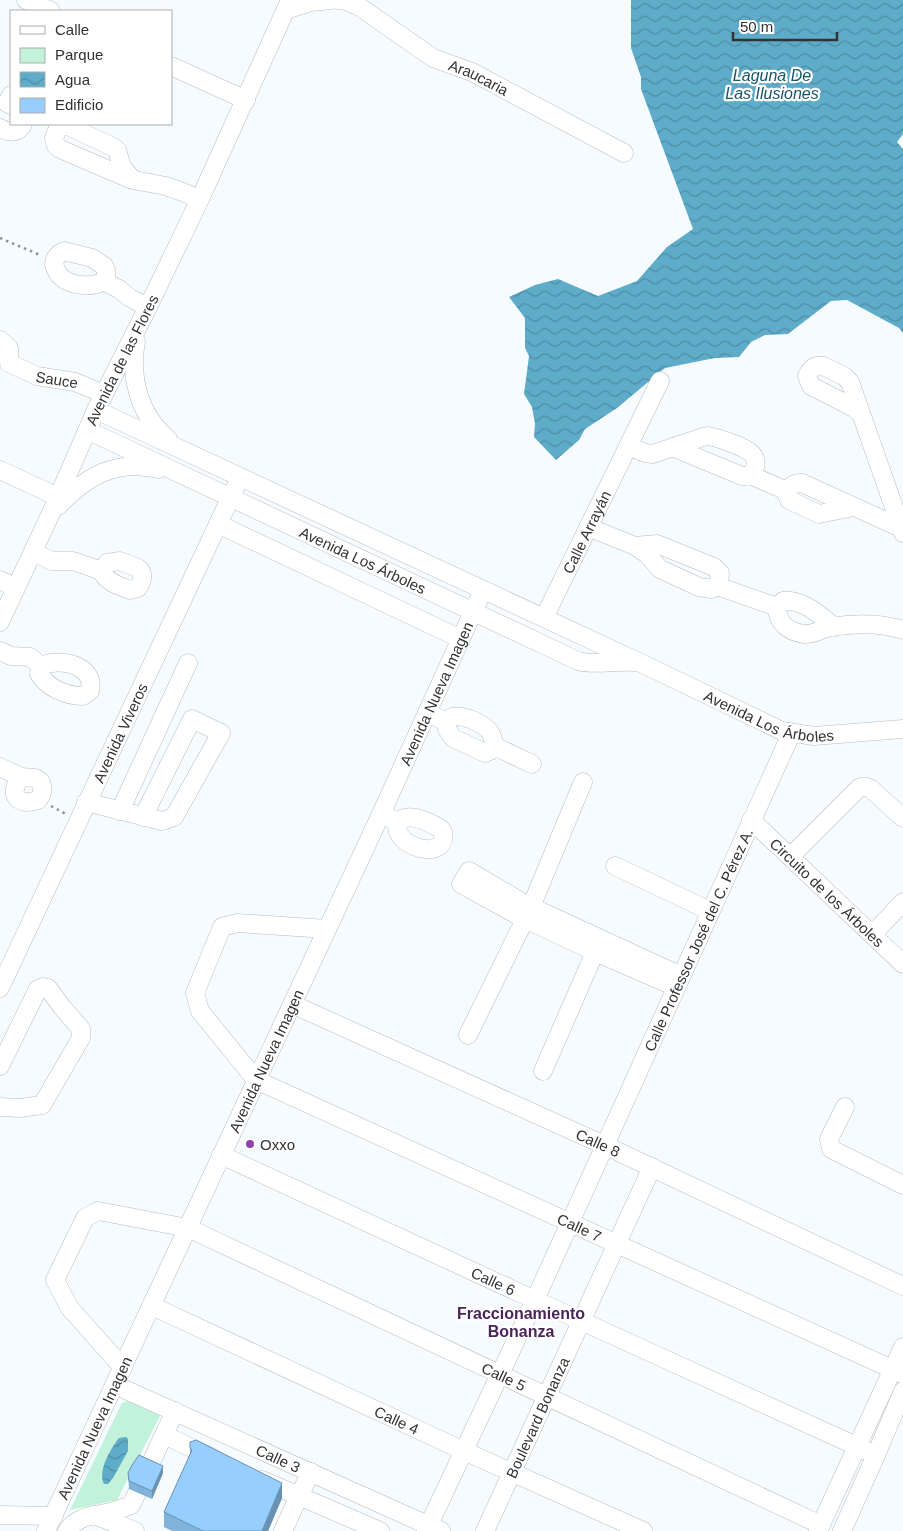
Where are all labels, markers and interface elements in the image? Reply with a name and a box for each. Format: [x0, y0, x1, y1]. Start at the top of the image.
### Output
legend [10, 10, 172, 125]
scale bar [733, 10, 837, 42]
text: 50 m [740, 18, 773, 35]
text: Calle [55, 21, 89, 38]
text: Parque [55, 46, 103, 63]
street label: Araucaria [447, 56, 512, 99]
water label: Laguna De Las Ilusiones [725, 67, 819, 102]
text: Agua [55, 71, 91, 88]
text: Edificio [55, 96, 103, 113]
street label: Avenida de las Flores [82, 292, 161, 428]
street label: Sauce [35, 367, 79, 391]
street label: Calle Arrayán [559, 488, 614, 576]
street label: Avenida Los Árboles [297, 523, 429, 597]
street label: Avenida Nueva Imagen [396, 619, 476, 768]
street label: Avenida Viveros [89, 680, 151, 785]
street label: Avenida Los Árboles [702, 686, 835, 745]
street label: Calle Professor José del C. Pérez A. [640, 825, 756, 1054]
street label: Circuito de los Árboles [767, 834, 888, 950]
street label: Avenida Nueva Imagen [225, 987, 306, 1135]
street label: Calle 8 [573, 1125, 623, 1160]
place label: Oxxo [260, 1136, 295, 1153]
marker: Oxxo [244, 1138, 256, 1150]
street label: Calle 7 [555, 1210, 604, 1244]
street label: Calle 6 [469, 1263, 518, 1298]
district label: Fraccionamiento Bonanza [457, 1305, 585, 1340]
street label: Avenida Nueva Imagen [54, 1354, 135, 1502]
street label: Boulevard Bonanza [502, 1354, 572, 1480]
street label: Calle 5 [479, 1359, 529, 1394]
street label: Calle 4 [372, 1402, 422, 1437]
street label: Calle 3 [254, 1441, 303, 1475]

